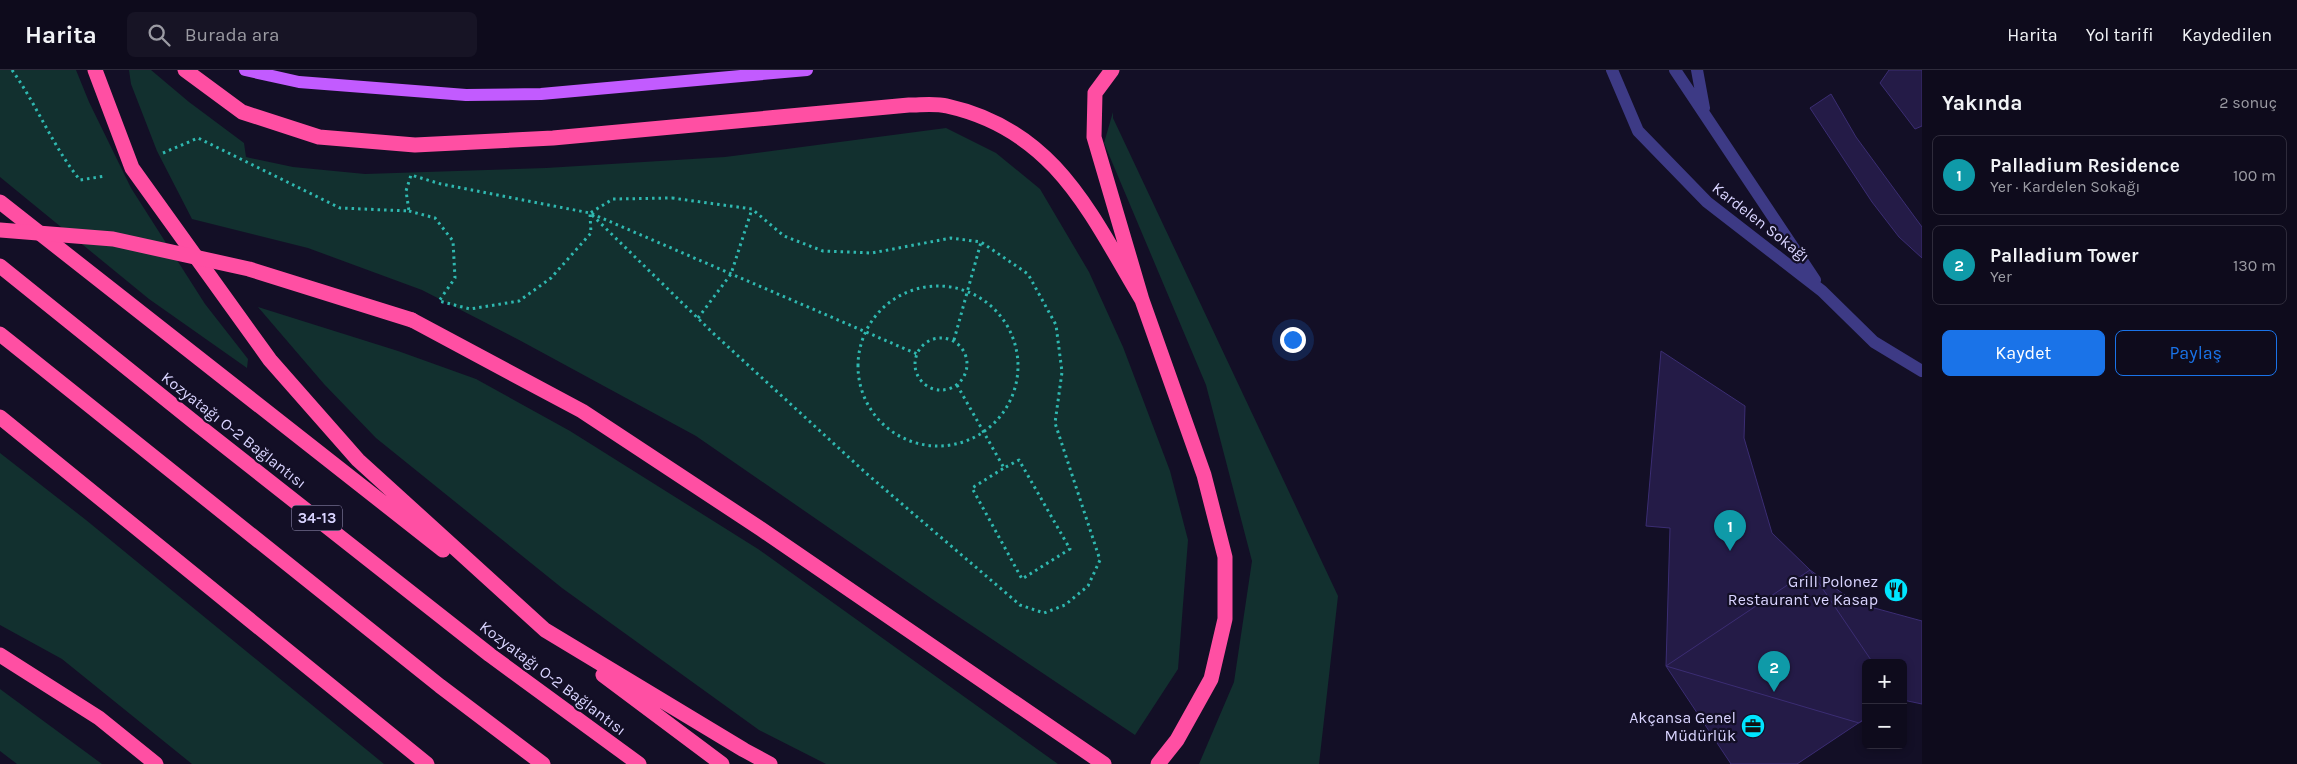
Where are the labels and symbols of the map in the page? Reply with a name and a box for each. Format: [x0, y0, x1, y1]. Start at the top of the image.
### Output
street label: Kardelen Sokağı [1709, 178, 1813, 266]
your location [1280, 327, 1306, 353]
street label: Kozyatağı O-2 Bağlantısı [158, 368, 310, 492]
road number: 34-13 [292, 506, 342, 530]
pin: 1 [1714, 510, 1746, 551]
place label: Grill Polonez Restaurant ve Kasap [1728, 572, 1878, 609]
restaurant icon: Grill Polonez Restaurant ve Kasap [1883, 577, 1909, 603]
street label: Kozyatağı O-2 Bağlantısı [476, 617, 630, 739]
pin: 2 [1758, 651, 1790, 692]
place label: Akçansa Genel Müdürlük [1629, 708, 1736, 745]
office icon: Akçansa Genel Müdürlük [1740, 713, 1766, 739]

